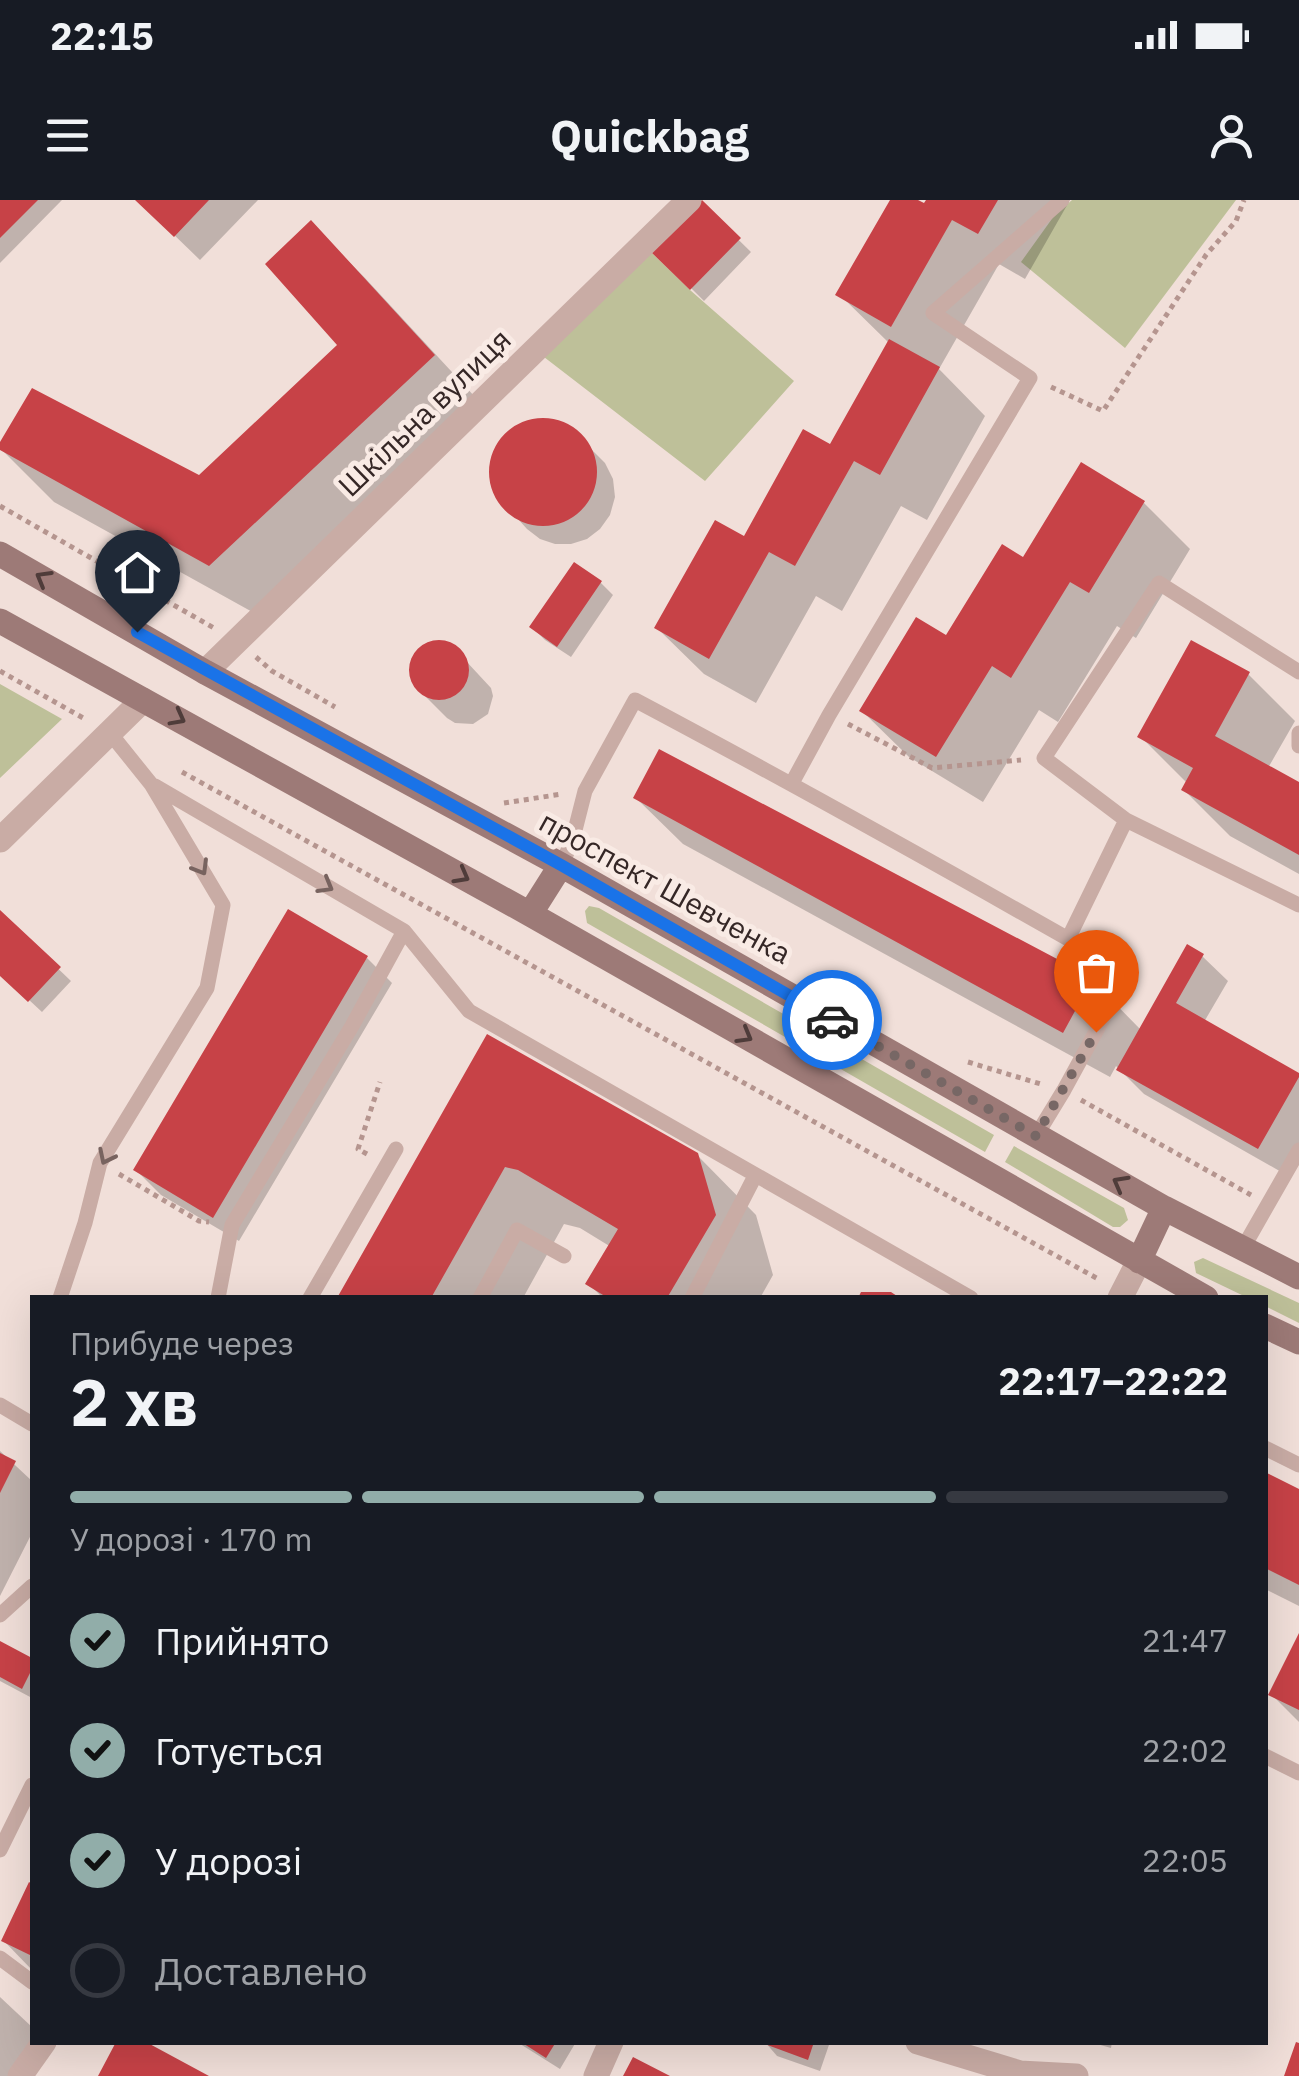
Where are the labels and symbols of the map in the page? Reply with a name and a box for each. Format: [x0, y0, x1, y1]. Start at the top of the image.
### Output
street label: Шкільна вулиця [329, 320, 519, 504]
pin [95, 530, 180, 633]
one-way arrow [36, 571, 54, 591]
one-way arrow [167, 706, 185, 725]
street label: проспект Шевченка [533, 801, 799, 972]
one-way arrow [189, 857, 208, 875]
one-way arrow [451, 863, 469, 883]
one-way arrow [315, 874, 333, 893]
pin [1054, 930, 1139, 1033]
courier [782, 970, 882, 1070]
one-way arrow [734, 1024, 752, 1043]
one-way arrow [98, 1147, 118, 1165]
one-way arrow [1112, 1175, 1130, 1195]

